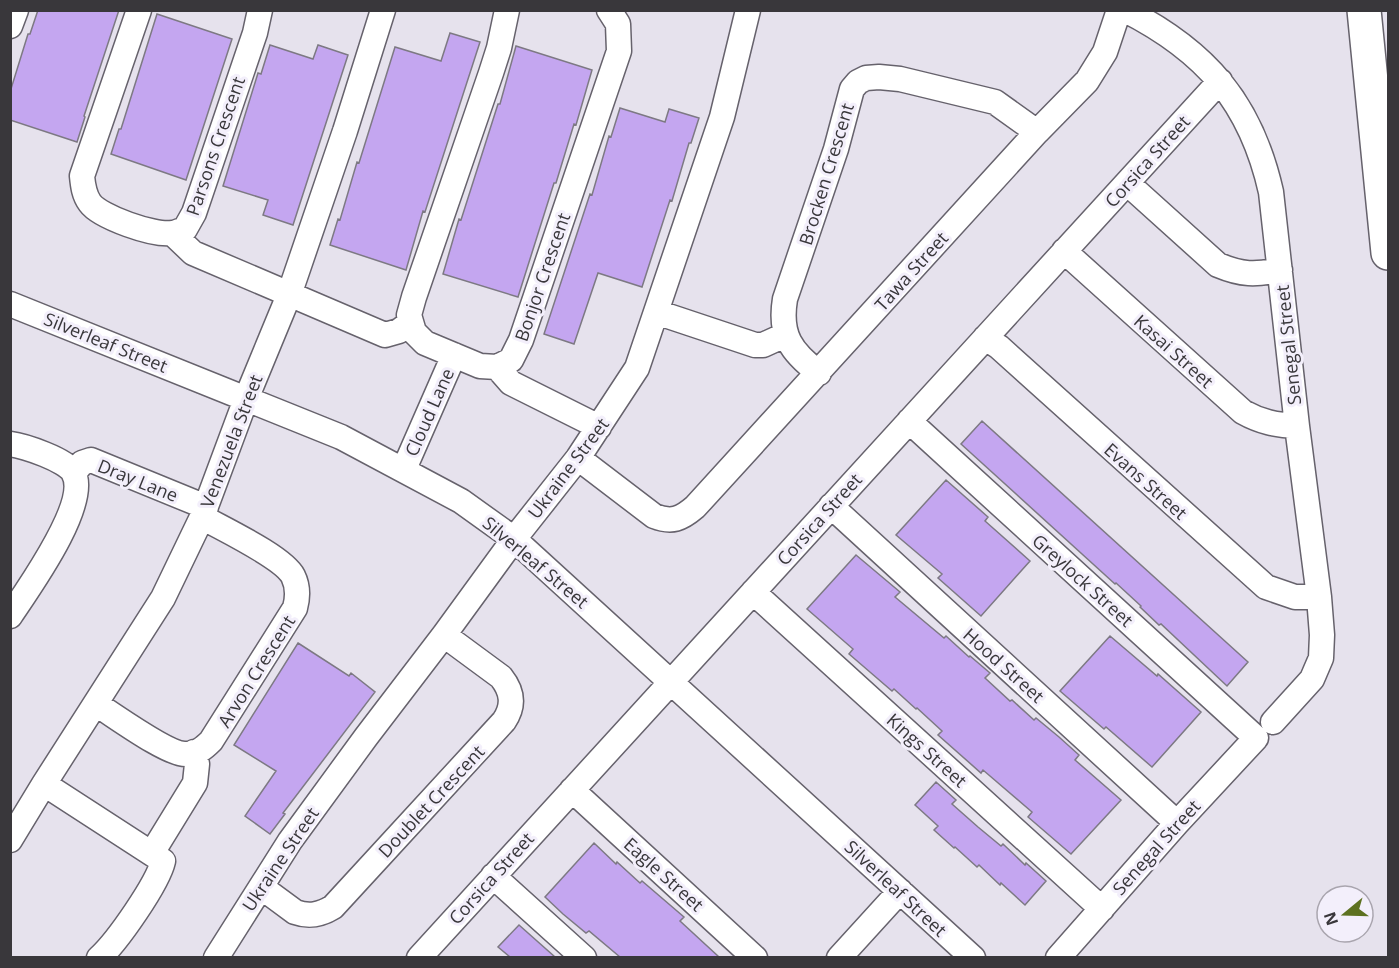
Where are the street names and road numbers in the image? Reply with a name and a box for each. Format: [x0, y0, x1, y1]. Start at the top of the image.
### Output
street label: Parsons Crescent [180, 73, 250, 219]
street label: Brocken Crescent [793, 100, 859, 248]
street label: Corsica Street [1099, 110, 1195, 212]
street label: Bonjor Crescent [509, 210, 575, 344]
street label: Tawa Street [869, 226, 953, 316]
street label: Senegal Street [1270, 284, 1306, 406]
street label: Silverleaf Street [41, 306, 171, 378]
street label: Kasai Street [1129, 309, 1219, 393]
street label: Cloud Lane [399, 364, 459, 460]
street label: Venezuela Street [195, 371, 267, 511]
street label: Ukraine Street [522, 413, 614, 523]
street label: Evans Street [1099, 437, 1193, 525]
street label: Dray Lane [94, 453, 182, 507]
street label: Corsica Street [771, 468, 867, 570]
street label: Silverleaf Street [478, 511, 594, 613]
street label: Greylock Street [1027, 528, 1139, 632]
street label: Arvon Crescent [212, 610, 300, 732]
street label: Hood Street [958, 622, 1050, 708]
street label: Kings Street [882, 708, 972, 792]
street label: Doublet Crescent [373, 740, 489, 862]
street label: Senegal Street [1107, 794, 1205, 900]
street label: Ukraine Street [236, 802, 324, 916]
street label: Corsica Street [443, 827, 539, 929]
street label: Eagle Street [619, 832, 709, 916]
street label: Silverleaf Street [840, 835, 952, 941]

